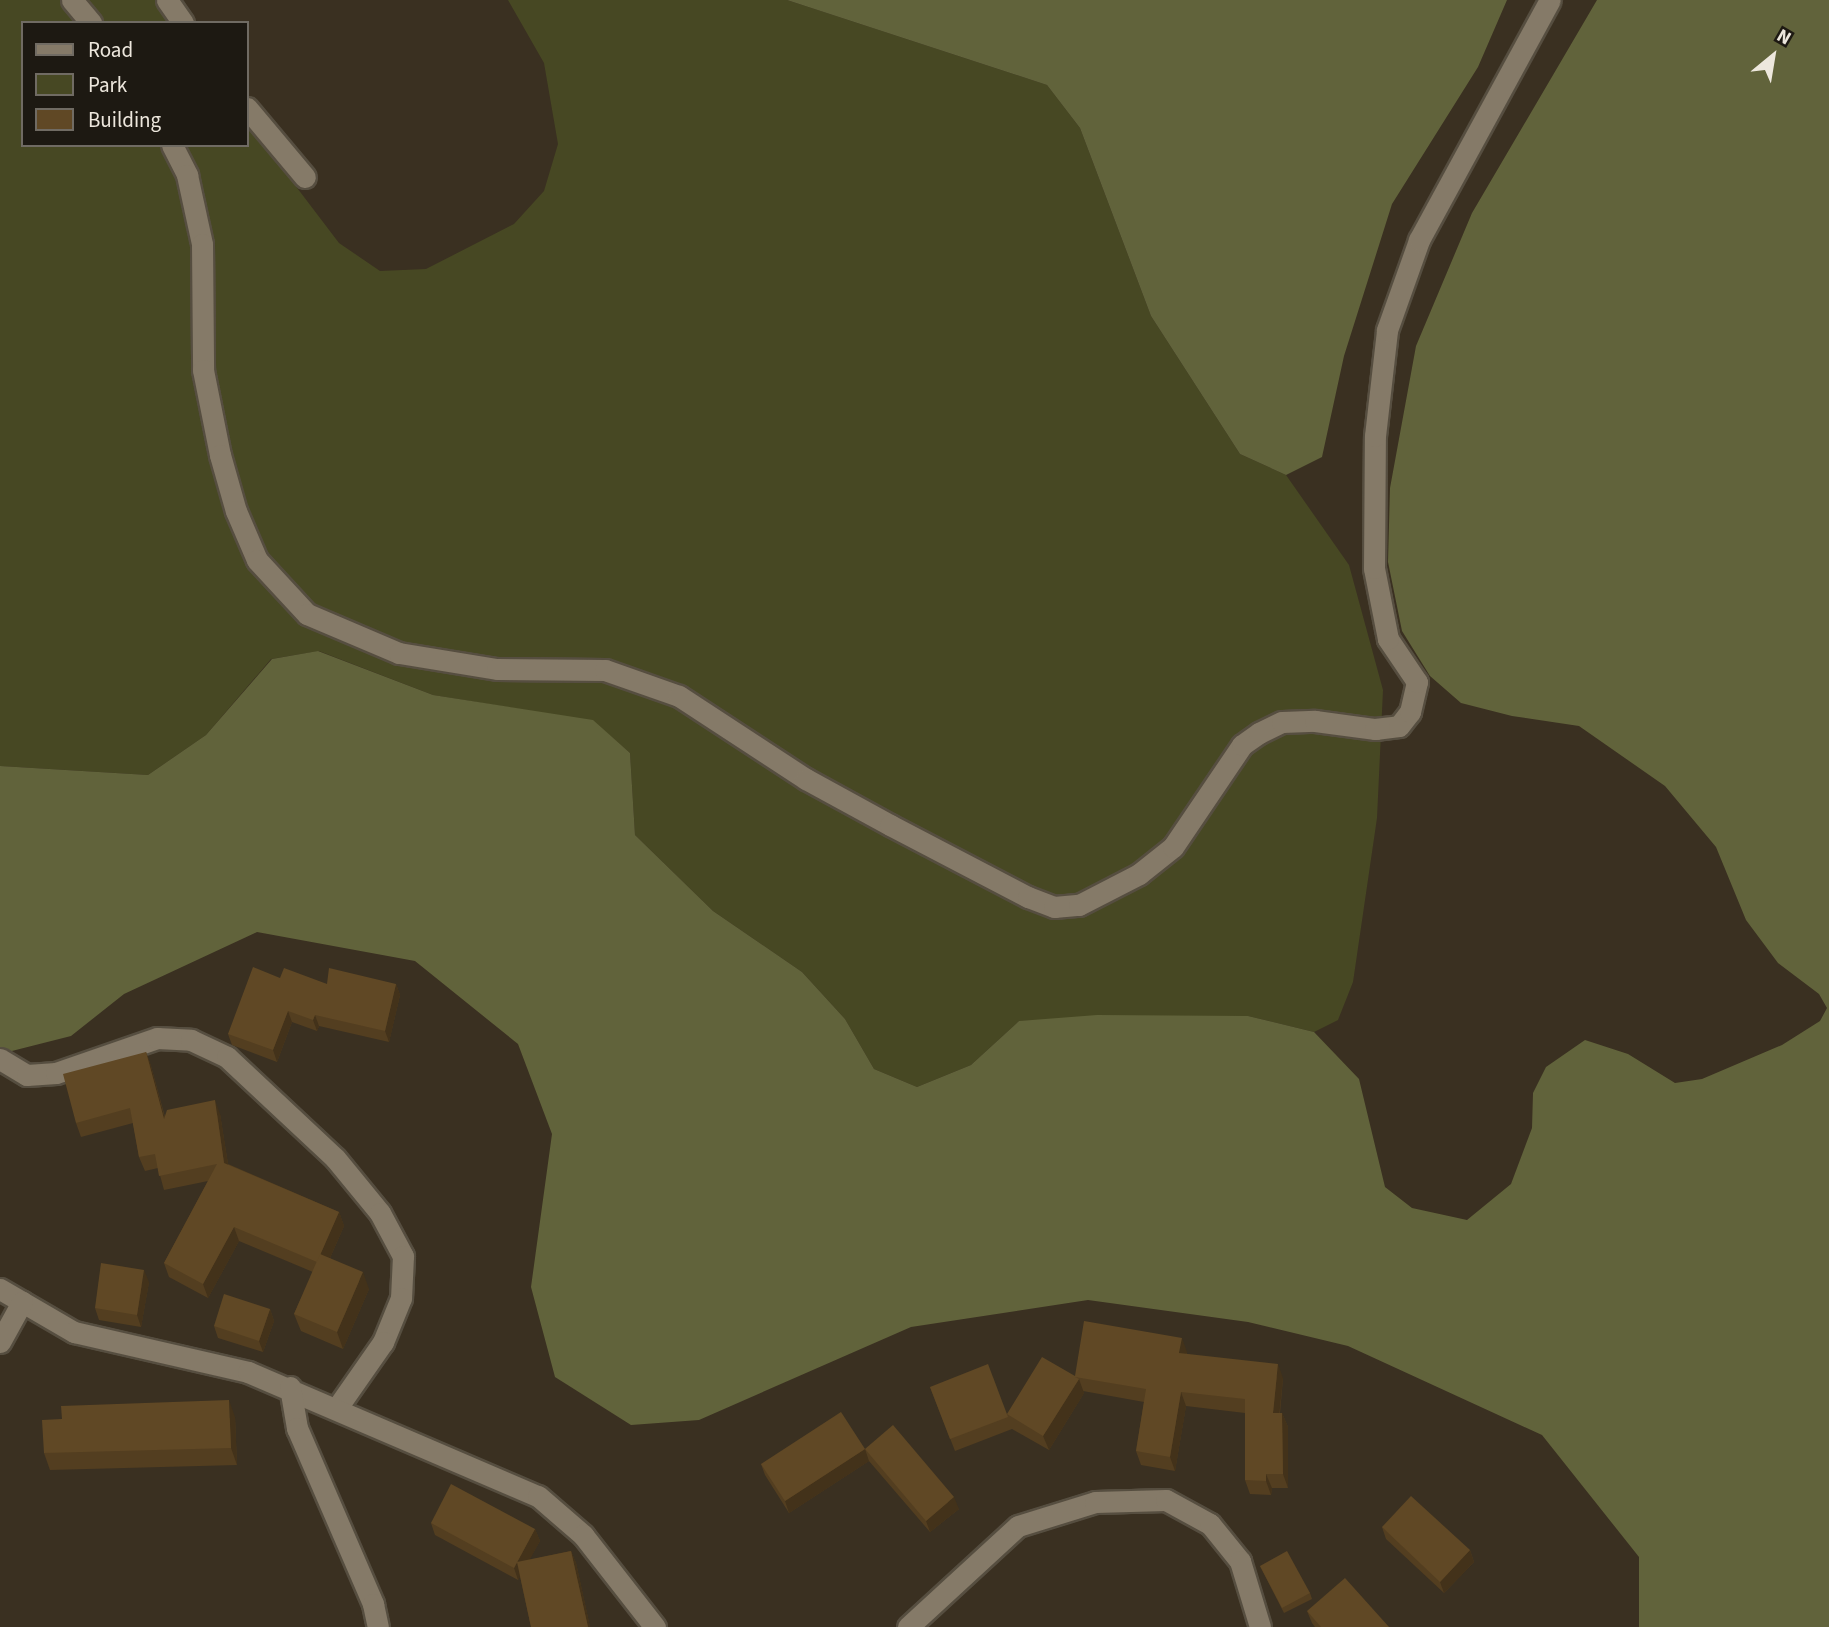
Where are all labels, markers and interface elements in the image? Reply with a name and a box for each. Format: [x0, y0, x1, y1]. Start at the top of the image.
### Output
legend [21, 21, 248, 147]
north arrow [1738, 21, 1808, 91]
text: N [1772, 23, 1796, 52]
text: Road [88, 35, 133, 65]
text: Park [88, 70, 127, 100]
text: Building [88, 105, 161, 135]

